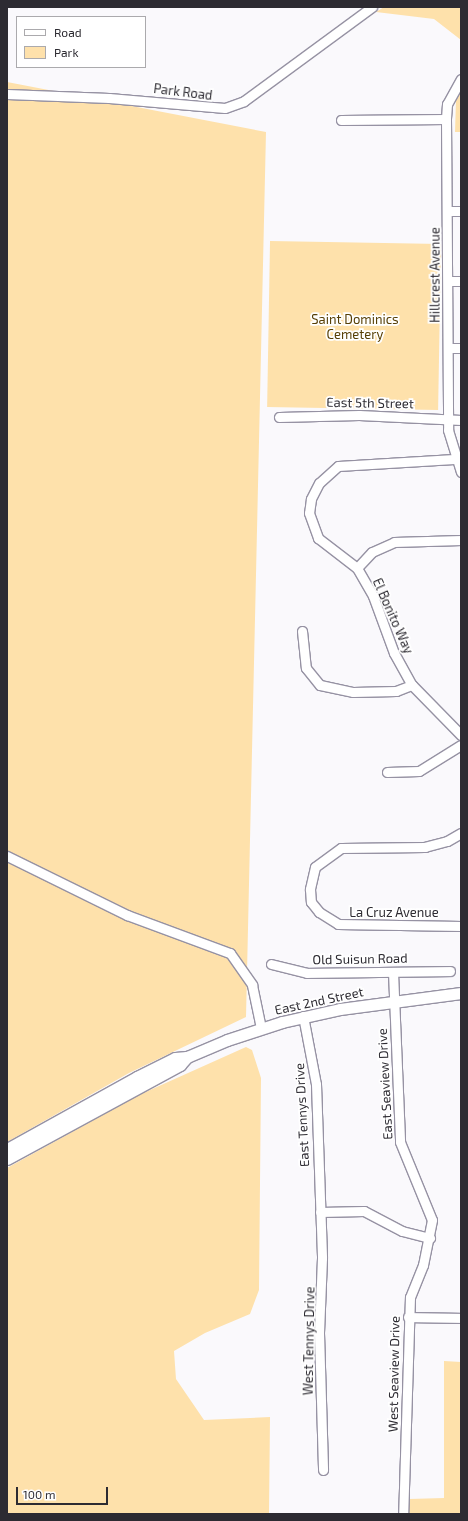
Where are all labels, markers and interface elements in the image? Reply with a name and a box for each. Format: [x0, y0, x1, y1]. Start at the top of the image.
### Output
legend [16, 16, 146, 68]
text: Road [54, 25, 82, 39]
text: Park [54, 45, 79, 59]
street label: Park Road [153, 81, 213, 103]
street label: Hillcrest Avenue [427, 227, 443, 323]
park label: Saint Dominics Cemetery [311, 312, 399, 343]
street label: East 5th Street [326, 394, 414, 412]
street label: El Bonito Way [369, 576, 417, 656]
street label: La Cruz Avenue [349, 904, 439, 920]
street label: Old Suisun Road [312, 950, 408, 968]
street label: East 2nd Street [273, 984, 365, 1018]
street label: East Seaview Drive [374, 1028, 396, 1140]
street label: East Tennys Drive [291, 1063, 313, 1167]
street label: West Tennys Drive [300, 1286, 318, 1396]
street label: West Seaview Drive [385, 1316, 403, 1432]
scale bar [18, 1479, 110, 1505]
text: 100 m [23, 1487, 55, 1501]

